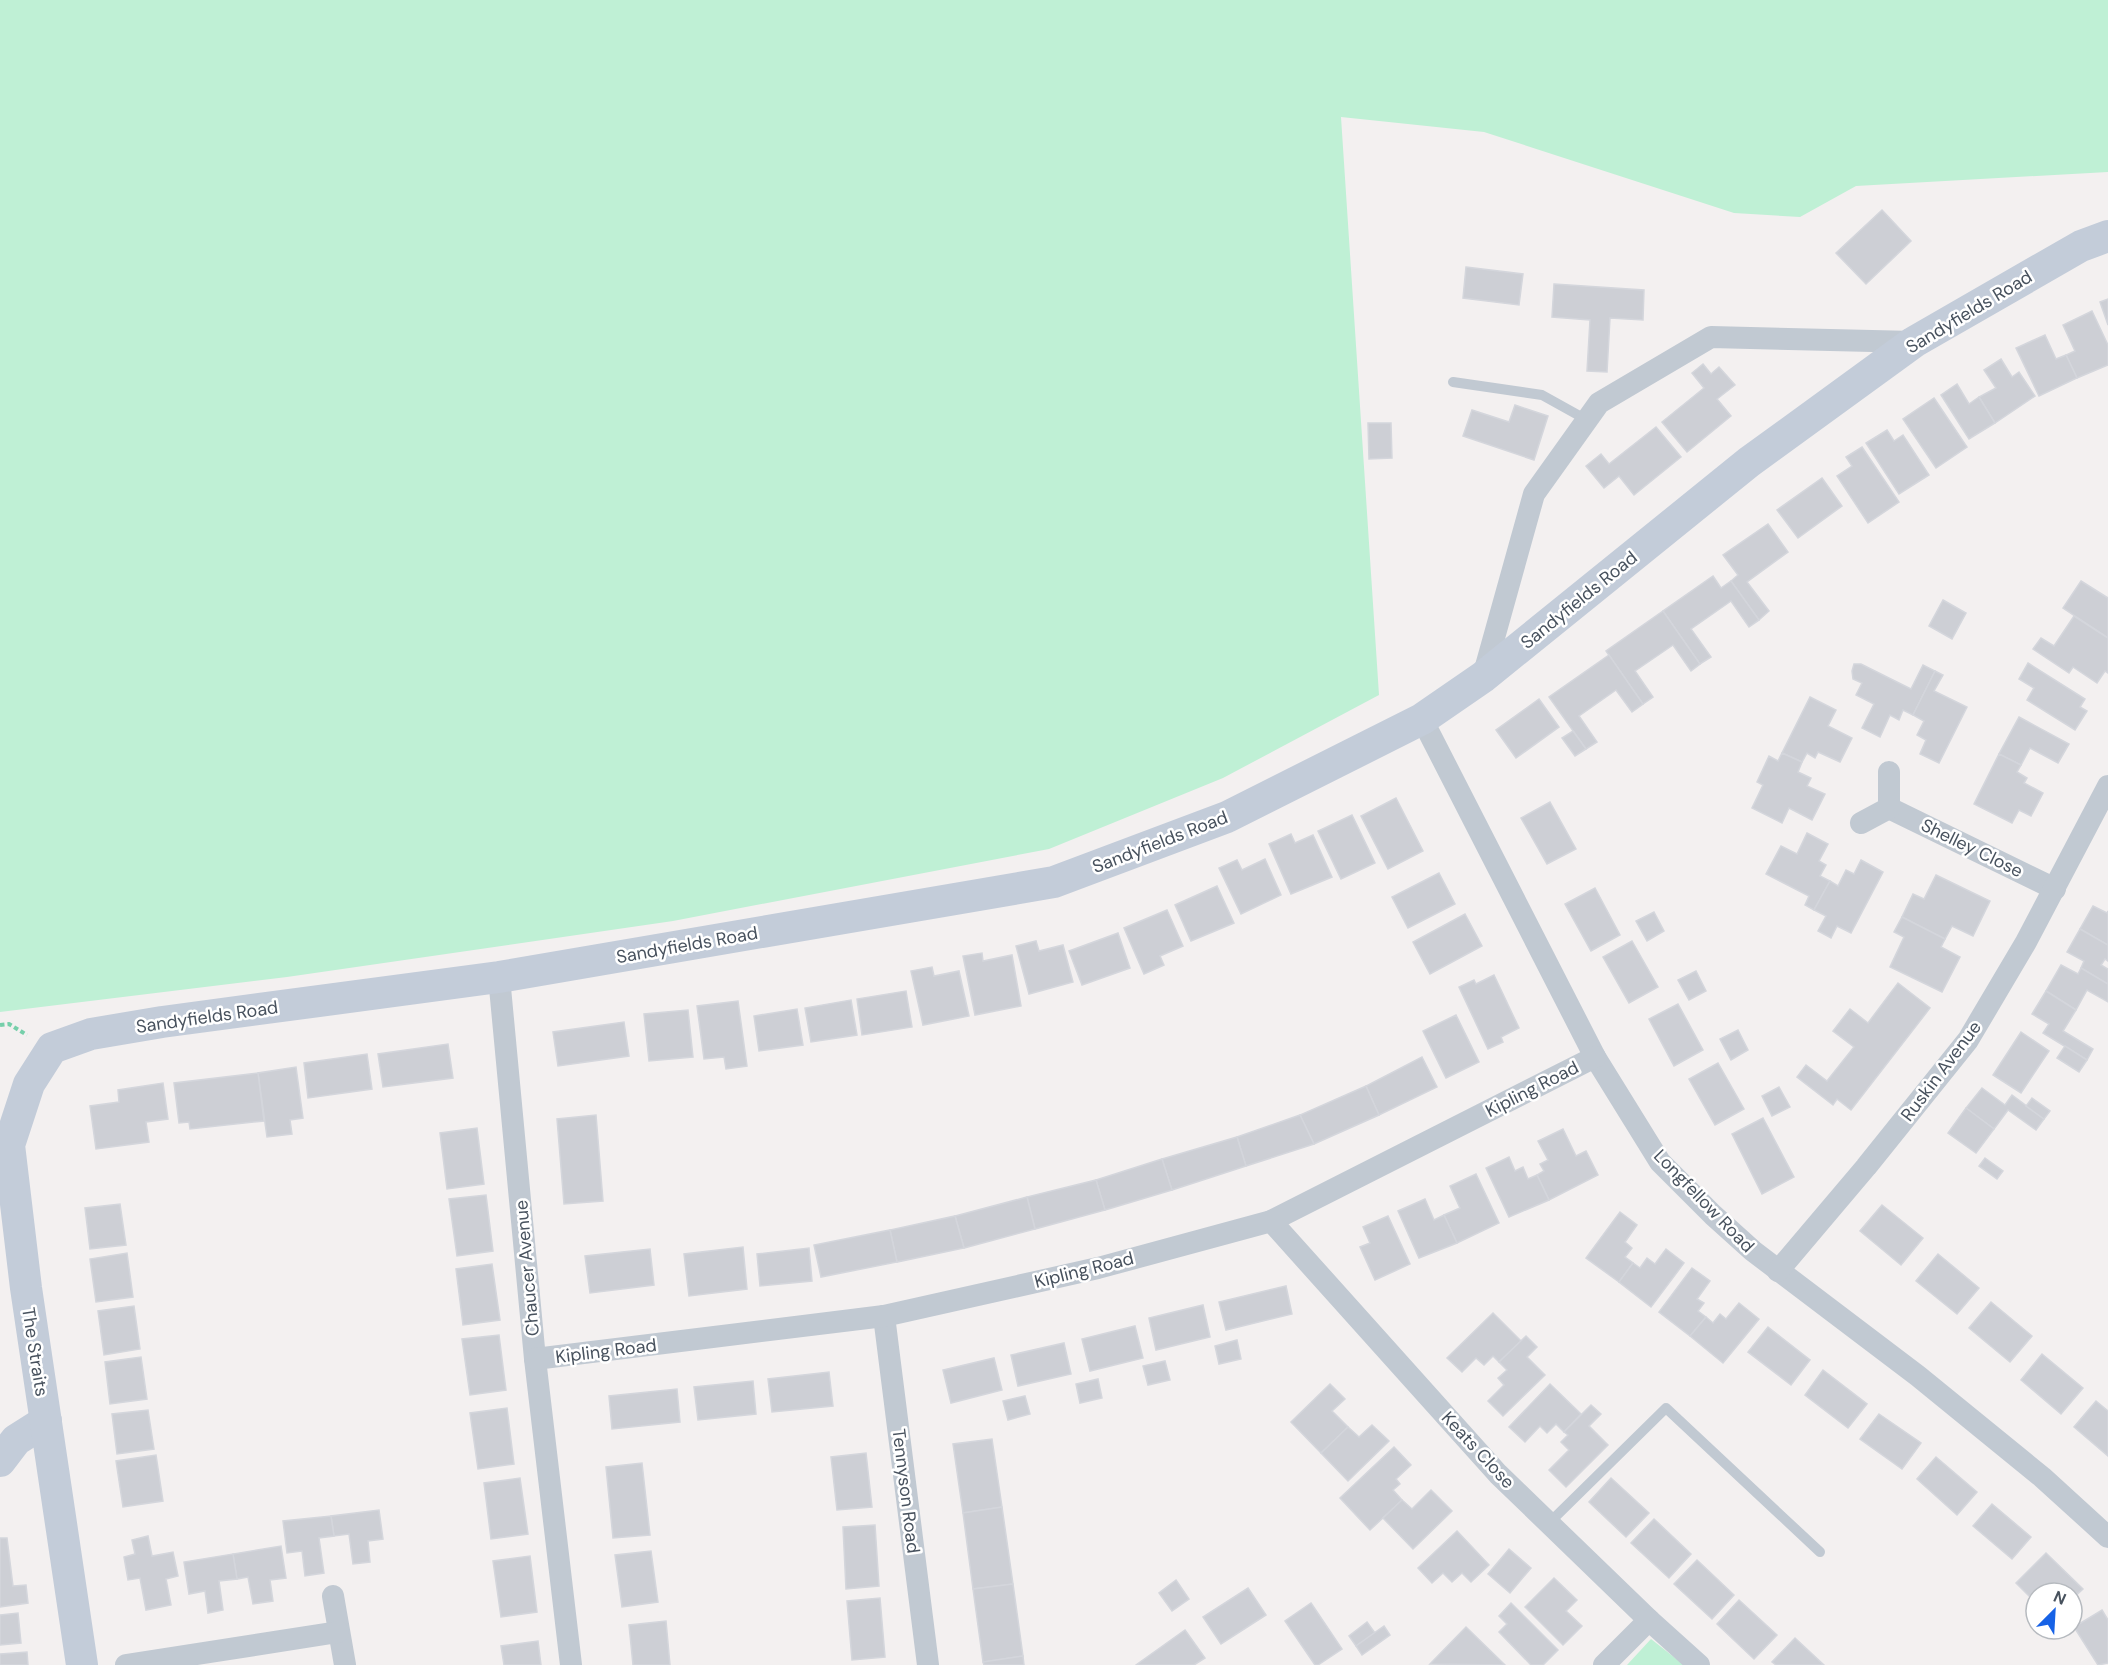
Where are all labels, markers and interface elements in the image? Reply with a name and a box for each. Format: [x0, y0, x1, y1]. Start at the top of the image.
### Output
street label: Sandyfields Road [1901, 265, 2037, 359]
street label: Sandyfields Road [1516, 546, 1642, 654]
street label: Sandyfields Road [1089, 805, 1231, 879]
street label: Shelley Close [1917, 813, 2027, 883]
street label: Sandyfields Road [614, 921, 760, 969]
street label: Sandyfields Road [134, 995, 280, 1039]
street label: Ruskin Avenue [1895, 1016, 1987, 1126]
street label: Kipling Road [1481, 1055, 1583, 1123]
street label: Longfellow Road [1649, 1144, 1759, 1258]
street label: Chaucer Avenue [509, 1199, 545, 1337]
street label: Kipling Road [1032, 1246, 1136, 1294]
street label: The Straits [16, 1306, 54, 1398]
street label: Kipling Road [554, 1333, 658, 1369]
street label: Keats Close [1436, 1406, 1520, 1494]
street label: Tennyson Road [886, 1427, 926, 1555]
north arrow [2024, 1581, 2084, 1641]
text: N [2050, 1586, 2069, 1610]

